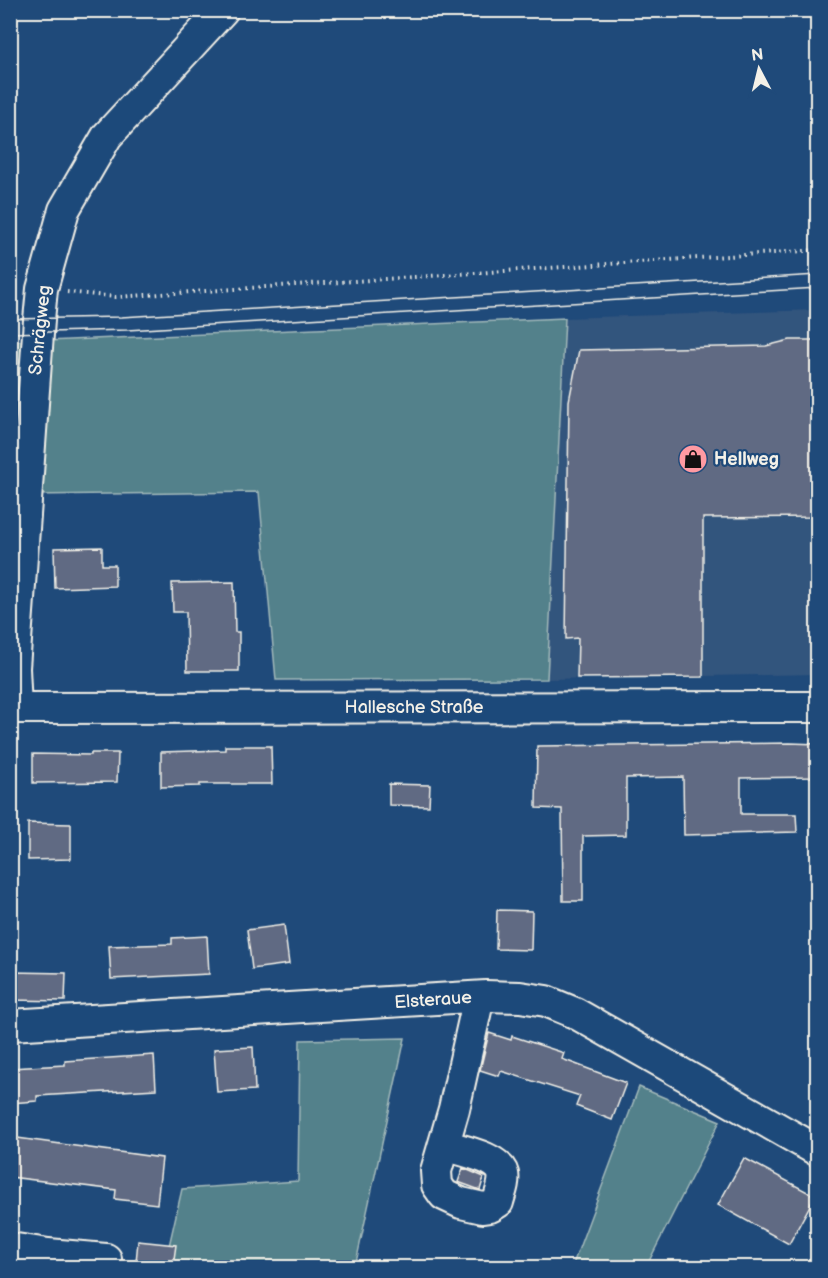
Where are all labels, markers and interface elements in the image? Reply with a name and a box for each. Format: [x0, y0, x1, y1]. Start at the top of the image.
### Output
north arrow [729, 39, 789, 99]
text: N [750, 45, 764, 66]
street label: Schrägweg [25, 284, 55, 376]
shop icon: Hellweg [677, 443, 709, 475]
place label: Hellweg [714, 449, 779, 470]
street label: Hallesche Straße [345, 697, 484, 718]
street label: Elsteraue [394, 987, 473, 1013]

